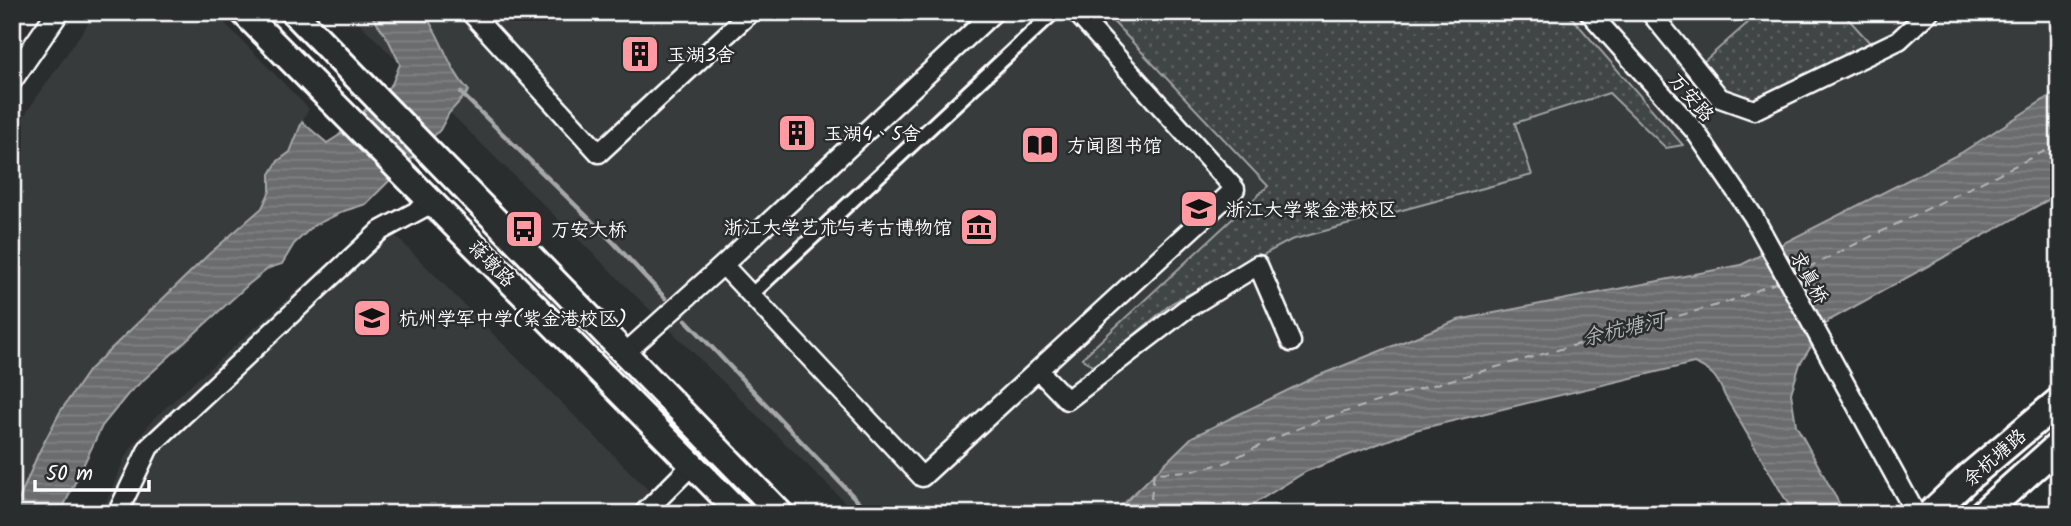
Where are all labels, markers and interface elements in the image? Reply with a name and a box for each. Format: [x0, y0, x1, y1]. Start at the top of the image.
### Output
building icon: 玉湖3舍 [619, 33, 661, 75]
place label: 玉湖3舍 [667, 41, 735, 71]
street label: 万安路 [1660, 67, 1721, 130]
building icon: 玉湖4、5舍 [776, 112, 818, 154]
place label: 玉湖4、5舍 [824, 120, 921, 150]
library icon: 方闻图书馆 [1019, 124, 1061, 166]
place label: 方闻图书馆 [1067, 132, 1162, 162]
school or university icon: 浙江大学紫金港校区 [1178, 188, 1220, 230]
place label: 浙江大学紫金港校区 [1226, 196, 1397, 226]
museum icon: 浙江大学艺术与考古博物馆 [958, 206, 1000, 248]
bus stop icon: 万安大桥 [503, 208, 545, 250]
place label: 浙江大学艺术与考古博物馆 [724, 214, 952, 244]
place label: 万安大桥 [551, 216, 627, 246]
street label: 蒋墩路 [460, 234, 521, 295]
street label: 求真桥 [1781, 246, 1835, 310]
school or university icon: 杭州学军中学(紫金港校区) [351, 297, 393, 339]
water label: 余杭塘河 [1579, 304, 1671, 356]
place label: 杭州学军中学(紫金港校区) [399, 305, 627, 335]
street label: 余杭塘路 [1957, 422, 2034, 495]
scale bar [35, 449, 149, 493]
text: 50 m [46, 458, 93, 491]

